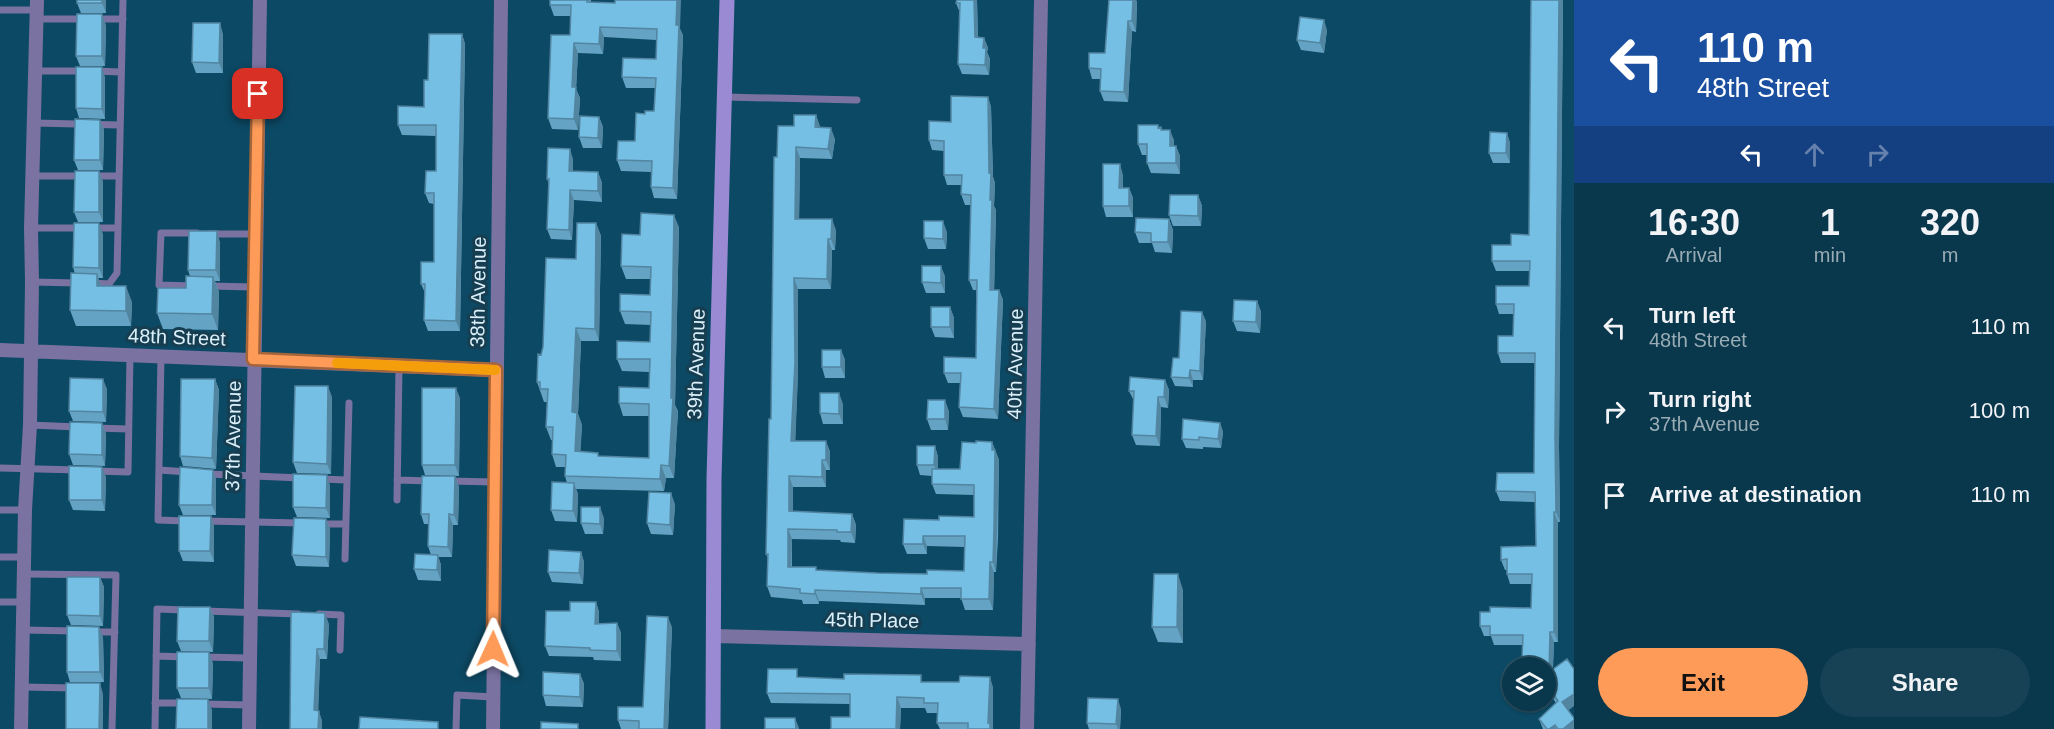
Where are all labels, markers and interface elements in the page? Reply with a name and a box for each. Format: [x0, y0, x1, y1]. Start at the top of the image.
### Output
icon: left [1598, 24, 1676, 102]
text: 110 m [1697, 24, 1814, 71]
pin [232, 68, 283, 119]
text: 48th Street [1697, 73, 1829, 103]
icon: arrive [241, 77, 274, 110]
icon: left [1735, 138, 1768, 171]
icon: ahead [1798, 138, 1831, 171]
icon: right [1861, 138, 1894, 171]
text: 16:30 [1648, 202, 1740, 243]
text: 1 [1820, 202, 1840, 243]
text: 320 [1920, 202, 1980, 243]
street label: 38th Avenue [466, 236, 490, 348]
text: Arrival [1666, 244, 1722, 266]
text: min [1814, 244, 1846, 266]
text: m [1942, 244, 1958, 266]
text: Turn left [1649, 303, 1735, 328]
street label: 39th Avenue [683, 308, 709, 420]
street label: 40th Avenue [1003, 308, 1027, 420]
icon: left [1598, 311, 1631, 344]
text: 110 m [1970, 314, 2030, 339]
street label: 48th Street [128, 324, 227, 350]
text: 48th Street [1649, 329, 1747, 351]
street label: 37th Avenue [221, 380, 245, 492]
text: Turn right [1649, 387, 1751, 412]
icon: right [1598, 395, 1631, 428]
text: 100 m [1969, 398, 2030, 423]
text: 37th Avenue [1649, 413, 1760, 435]
icon: arrive [1598, 479, 1631, 512]
text: Arrive at destination [1649, 482, 1862, 507]
text: 110 m [1970, 482, 2030, 507]
street label: 45th Place [825, 608, 919, 632]
position arrow [461, 617, 525, 681]
button: Exit [1598, 648, 1808, 717]
button: Share [1820, 648, 2030, 717]
map controls [1502, 657, 1556, 711]
button: layers [1502, 657, 1556, 711]

